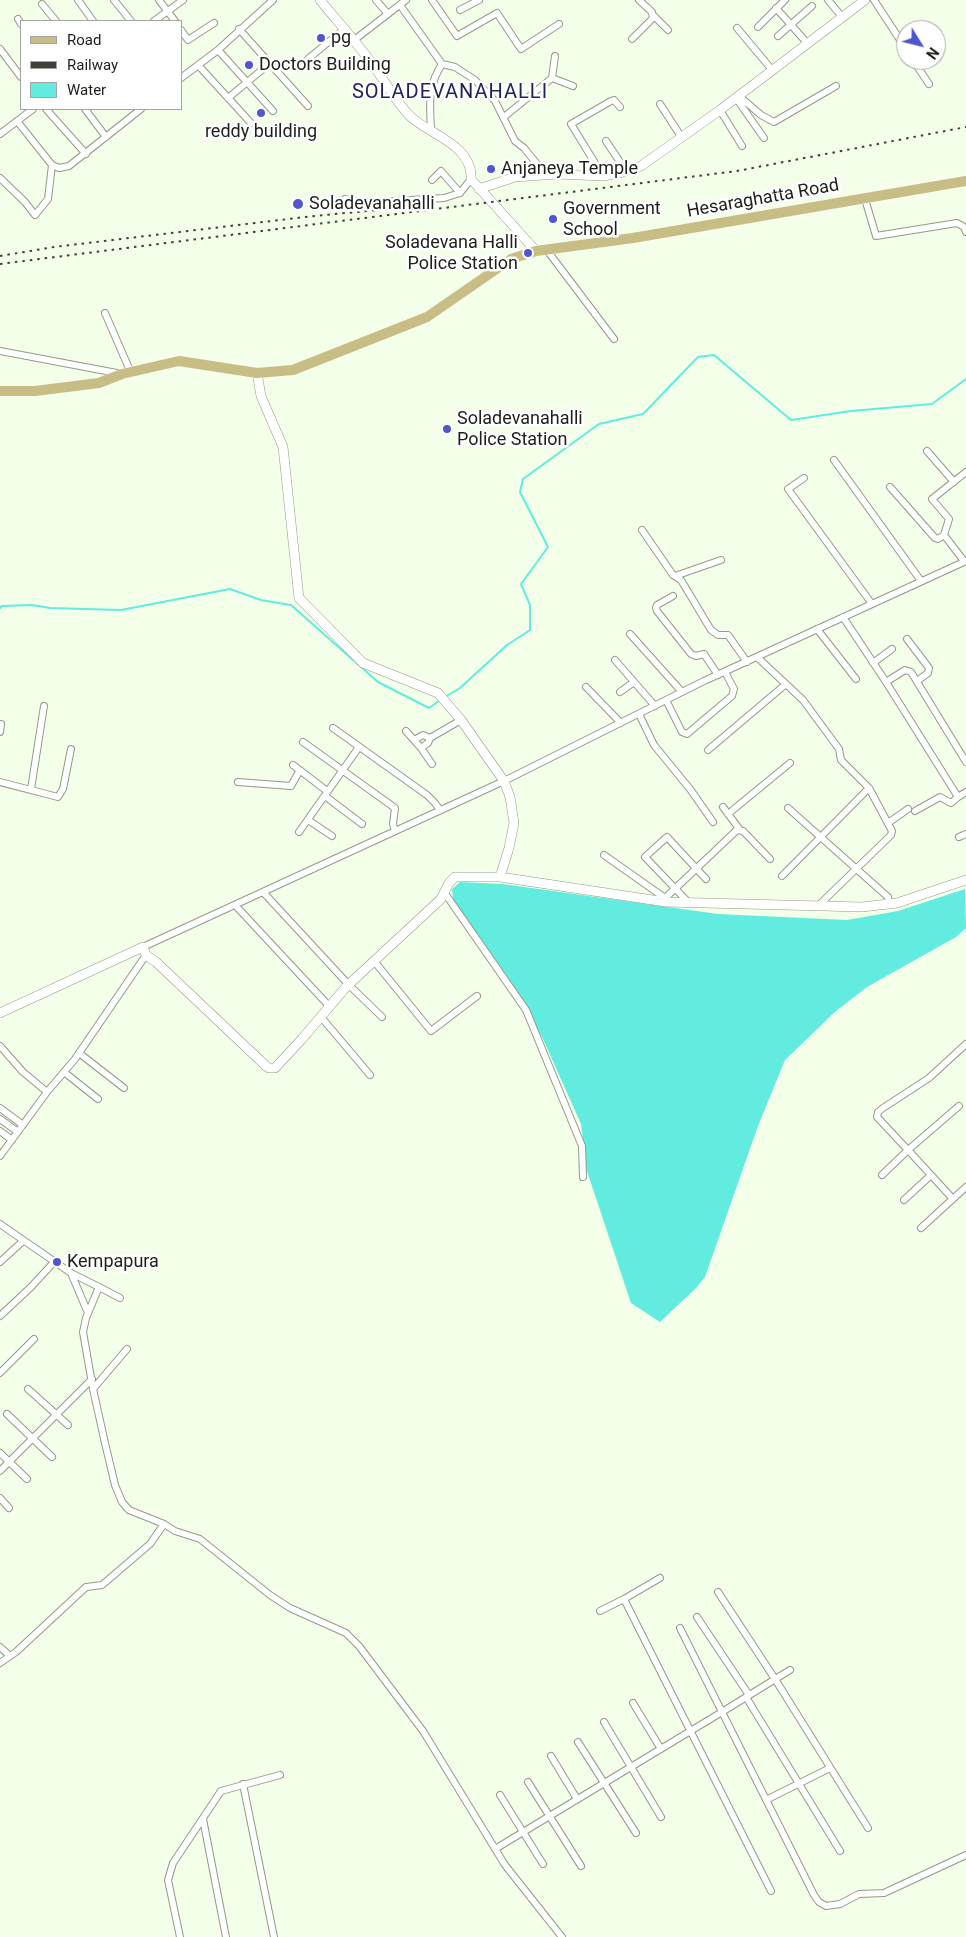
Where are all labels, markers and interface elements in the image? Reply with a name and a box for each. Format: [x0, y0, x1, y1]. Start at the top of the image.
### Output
legend [20, 20, 182, 110]
north arrow [896, 20, 946, 70]
place label: pg [331, 27, 351, 49]
text: Road [67, 31, 101, 49]
marker: pg [315, 32, 327, 44]
text: N [923, 45, 942, 62]
place label: Doctors Building [259, 54, 391, 76]
text: Railway [67, 56, 118, 74]
marker: Doctors Building [243, 59, 255, 71]
text: Water [67, 81, 106, 99]
district label: SOLADEVANAHALLI [350, 81, 550, 105]
marker: reddy building [255, 107, 267, 119]
place label: reddy building [205, 121, 317, 143]
place label: Anjaneya Temple [501, 158, 638, 180]
marker: Anjaneya Temple [485, 163, 497, 175]
street label: Hesaraghatta Road [685, 175, 841, 223]
place label: Soladevanahalli [309, 193, 435, 215]
marker: Soladevanahalli [291, 197, 305, 211]
place label: Government School [563, 198, 661, 240]
marker: Government School [547, 213, 559, 225]
place label: Soladevana Halli Police Station [385, 232, 518, 274]
marker: Soladevana Halli Police Station [522, 247, 534, 259]
place label: Soladevanahalli Police Station [457, 408, 583, 450]
marker: Soladevanahalli Police Station [441, 423, 453, 435]
place label: Kempapura [67, 1251, 159, 1273]
marker: Kempapura [51, 1256, 63, 1268]

